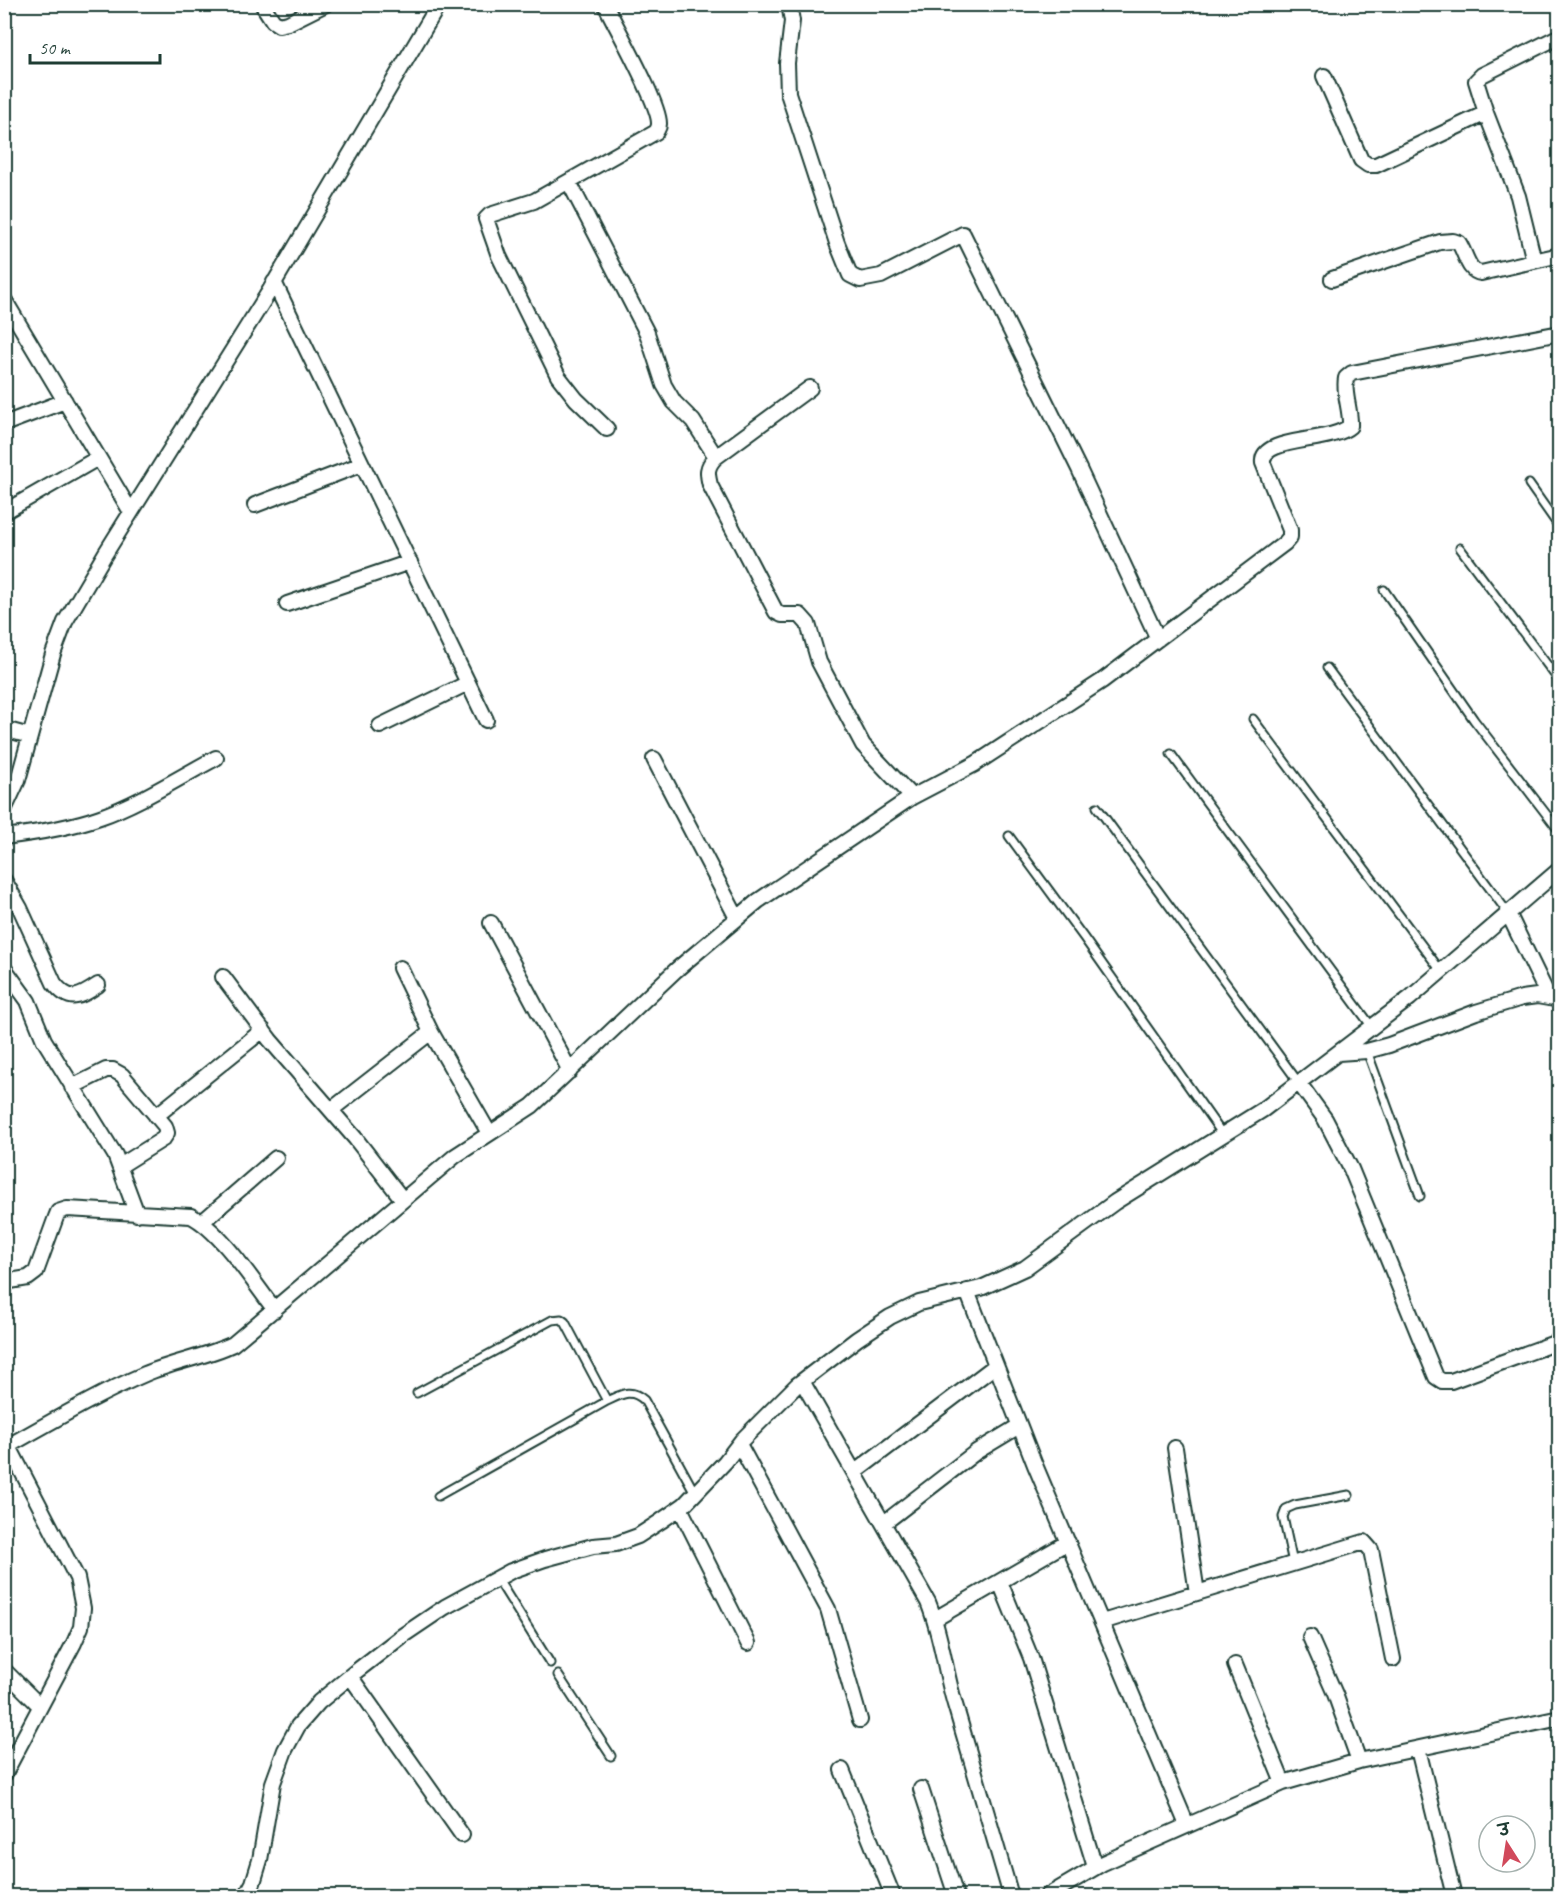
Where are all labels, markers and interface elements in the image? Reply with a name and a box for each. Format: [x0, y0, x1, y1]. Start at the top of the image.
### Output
scale bar [30, 27, 160, 65]
text: 50 m [39, 37, 72, 59]
north arrow [1477, 1814, 1537, 1874]
text: उ [1495, 1819, 1513, 1842]

